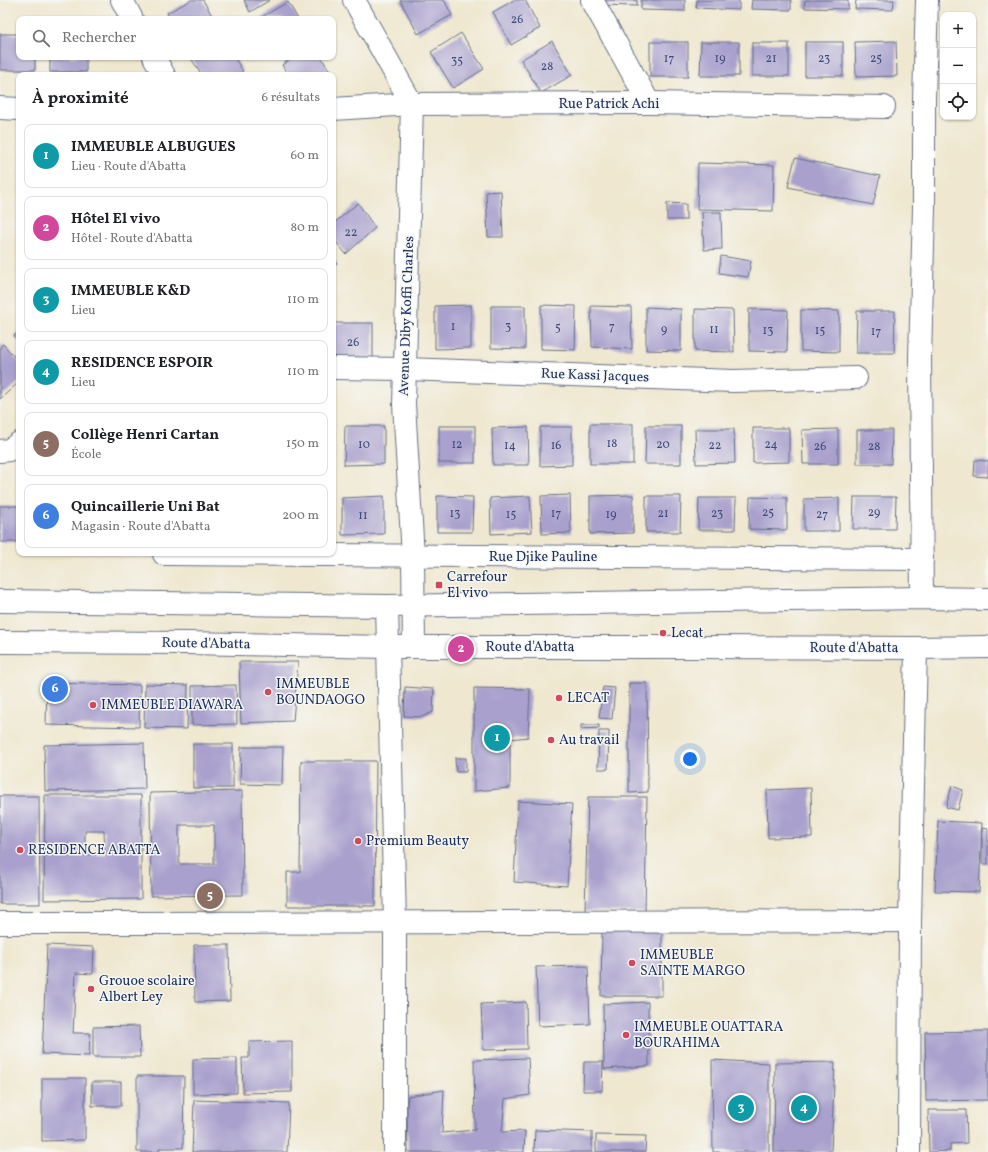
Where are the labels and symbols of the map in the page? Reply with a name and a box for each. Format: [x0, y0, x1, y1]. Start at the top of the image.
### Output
house number: 26 [511, 12, 523, 28]
house number: 17 [664, 51, 674, 67]
house number: 19 [715, 51, 725, 67]
house number: 21 [765, 51, 777, 67]
house number: 23 [818, 51, 830, 67]
house number: 25 [870, 51, 882, 67]
house number: 35 [451, 53, 463, 69]
house number: 28 [541, 59, 553, 75]
street label: Rue Patrick Achi [558, 95, 660, 114]
house number: 22 [345, 225, 357, 241]
street label: Avenue Diby Koffi Charles [395, 236, 419, 396]
house number: 1 [451, 319, 455, 335]
house number: 3 [505, 319, 511, 335]
house number: 7 [609, 319, 615, 335]
house number: 5 [555, 320, 561, 336]
house number: 9 [661, 322, 667, 338]
house number: 11 [709, 322, 719, 338]
house number: 13 [763, 323, 773, 339]
house number: 15 [815, 323, 825, 339]
house number: 17 [871, 324, 881, 340]
house number: 26 [347, 335, 359, 351]
street label: Rue Kassi Jacques [541, 365, 649, 387]
house number: 18 [607, 436, 617, 452]
house number: 10 [358, 437, 370, 453]
house number: 12 [451, 437, 463, 453]
house number: 20 [656, 437, 670, 453]
house number: 24 [764, 437, 778, 453]
house number: 14 [504, 438, 516, 454]
house number: 16 [551, 438, 561, 454]
house number: 22 [709, 438, 721, 454]
house number: 26 [814, 439, 826, 455]
house number: 28 [868, 439, 880, 455]
house number: 25 [762, 505, 774, 521]
house number: 29 [868, 505, 880, 521]
house number: 13 [450, 506, 460, 522]
house number: 17 [551, 506, 561, 522]
house number: 21 [657, 506, 669, 522]
house number: 23 [711, 506, 723, 522]
house number: 15 [506, 507, 516, 523]
house number: 19 [606, 507, 616, 523]
house number: 27 [816, 507, 828, 523]
house number: 11 [358, 508, 368, 524]
street label: Rue Djike Pauline [489, 548, 598, 567]
place label: Carrefour El vivo [447, 568, 508, 603]
marker: Carrefour El vivo [434, 580, 444, 590]
place label: Lecat [671, 624, 703, 643]
marker: Lecat [658, 628, 668, 638]
street label: Route d'Abatta [161, 634, 251, 654]
pin: 2 [448, 634, 474, 664]
street label: Route d'Abatta [485, 638, 575, 657]
street label: Route d'Abatta [809, 639, 899, 658]
pin: 6 [42, 674, 68, 704]
place label: IMMEUBLE BOUNDAOGO [276, 675, 365, 710]
marker: IMMEUBLE BOUNDAOGO [263, 687, 273, 697]
place label: LECAT [567, 689, 609, 708]
marker: LECAT [554, 693, 564, 703]
place label: IMMEUBLE DIAWARA [101, 696, 243, 715]
marker: IMMEUBLE DIAWARA [88, 700, 98, 710]
pin: 1 [484, 723, 510, 753]
place label: Au travail [559, 731, 619, 750]
marker: Au travail [546, 735, 556, 745]
your location [680, 749, 700, 769]
place label: Premium Beauty [366, 832, 469, 851]
marker: Premium Beauty [353, 836, 363, 846]
place label: RESIDENCE ABATTA [28, 841, 160, 860]
marker: RESIDENCE ABATTA [15, 845, 25, 855]
pin: 5 [197, 881, 223, 911]
place label: IMMEUBLE SAINTE MARGO [640, 946, 745, 981]
marker: IMMEUBLE SAINTE MARGO [627, 958, 637, 968]
place label: Grouoe scolaire Albert Ley [99, 972, 195, 1007]
marker: Grouoe scolaire Albert Ley [86, 984, 96, 994]
place label: IMMEUBLE OUATTARA BOURAHIMA [634, 1018, 783, 1053]
marker: IMMEUBLE OUATTARA BOURAHIMA [621, 1030, 631, 1040]
pin: 3 [728, 1093, 754, 1123]
pin: 4 [791, 1093, 817, 1123]

